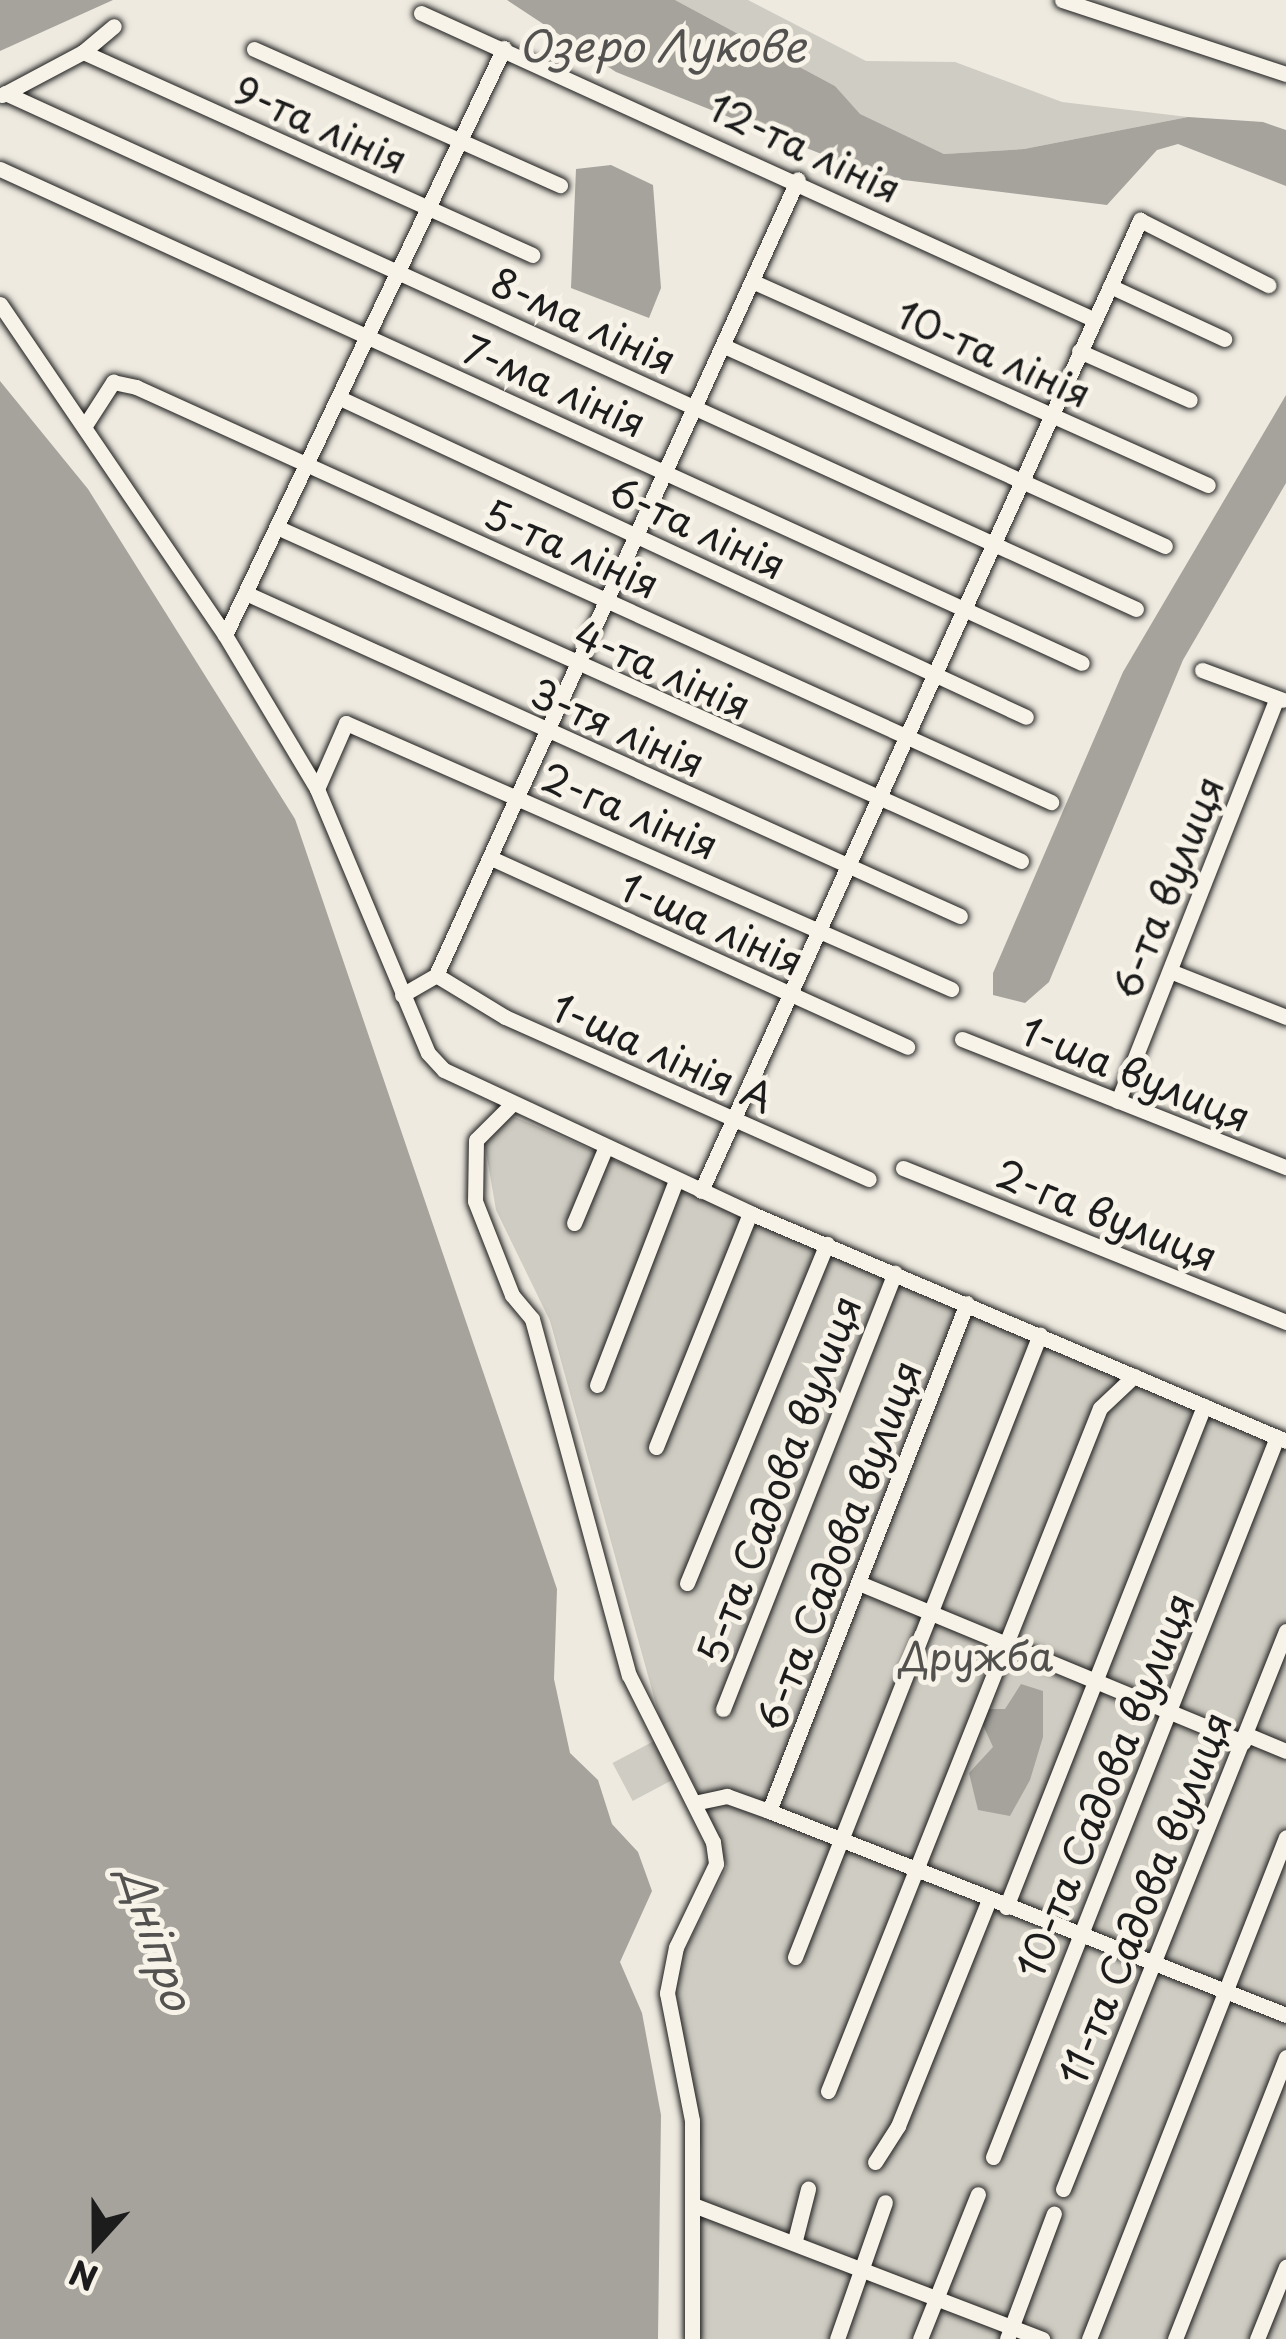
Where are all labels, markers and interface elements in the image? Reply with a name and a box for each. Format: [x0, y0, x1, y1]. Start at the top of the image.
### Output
water label: Озеро Лукове [518, 20, 806, 70]
street label: 9-та лінія [227, 65, 415, 183]
street label: 12-та лінія [702, 82, 908, 212]
street label: 8-ма лінія [484, 257, 684, 383]
street label: 10-та лінія [890, 290, 1098, 416]
street label: 7-ма лінія [456, 324, 654, 446]
street label: 6-та лінія [603, 466, 793, 588]
street label: 5-та лінія [477, 489, 667, 607]
street label: 4-та лінія [568, 610, 758, 728]
street label: 3-тя лінія [524, 668, 712, 786]
street label: 2-га лінія [534, 752, 726, 868]
street label: 6-та вулиця [1101, 769, 1233, 1005]
street label: 1-ша лінія [613, 862, 811, 984]
street label: 1-ша лінія А [544, 982, 782, 1122]
street label: 1-ша вулиця [1014, 1005, 1258, 1141]
street label: 2-га вулиця [989, 1148, 1225, 1280]
street label: 5-та Садова вулиця [686, 1288, 870, 1670]
street label: 6-та Садова вулиця [746, 1353, 930, 1737]
street label: 10-та Садова вулиця [1005, 1585, 1203, 1985]
park label: Дружба [899, 1632, 1053, 1678]
street label: 11-та Садова вулиця [1048, 1705, 1240, 2091]
water label: Дніпро [111, 1861, 205, 2015]
north arrow [36, 2183, 156, 2303]
text: N [62, 2249, 104, 2305]

